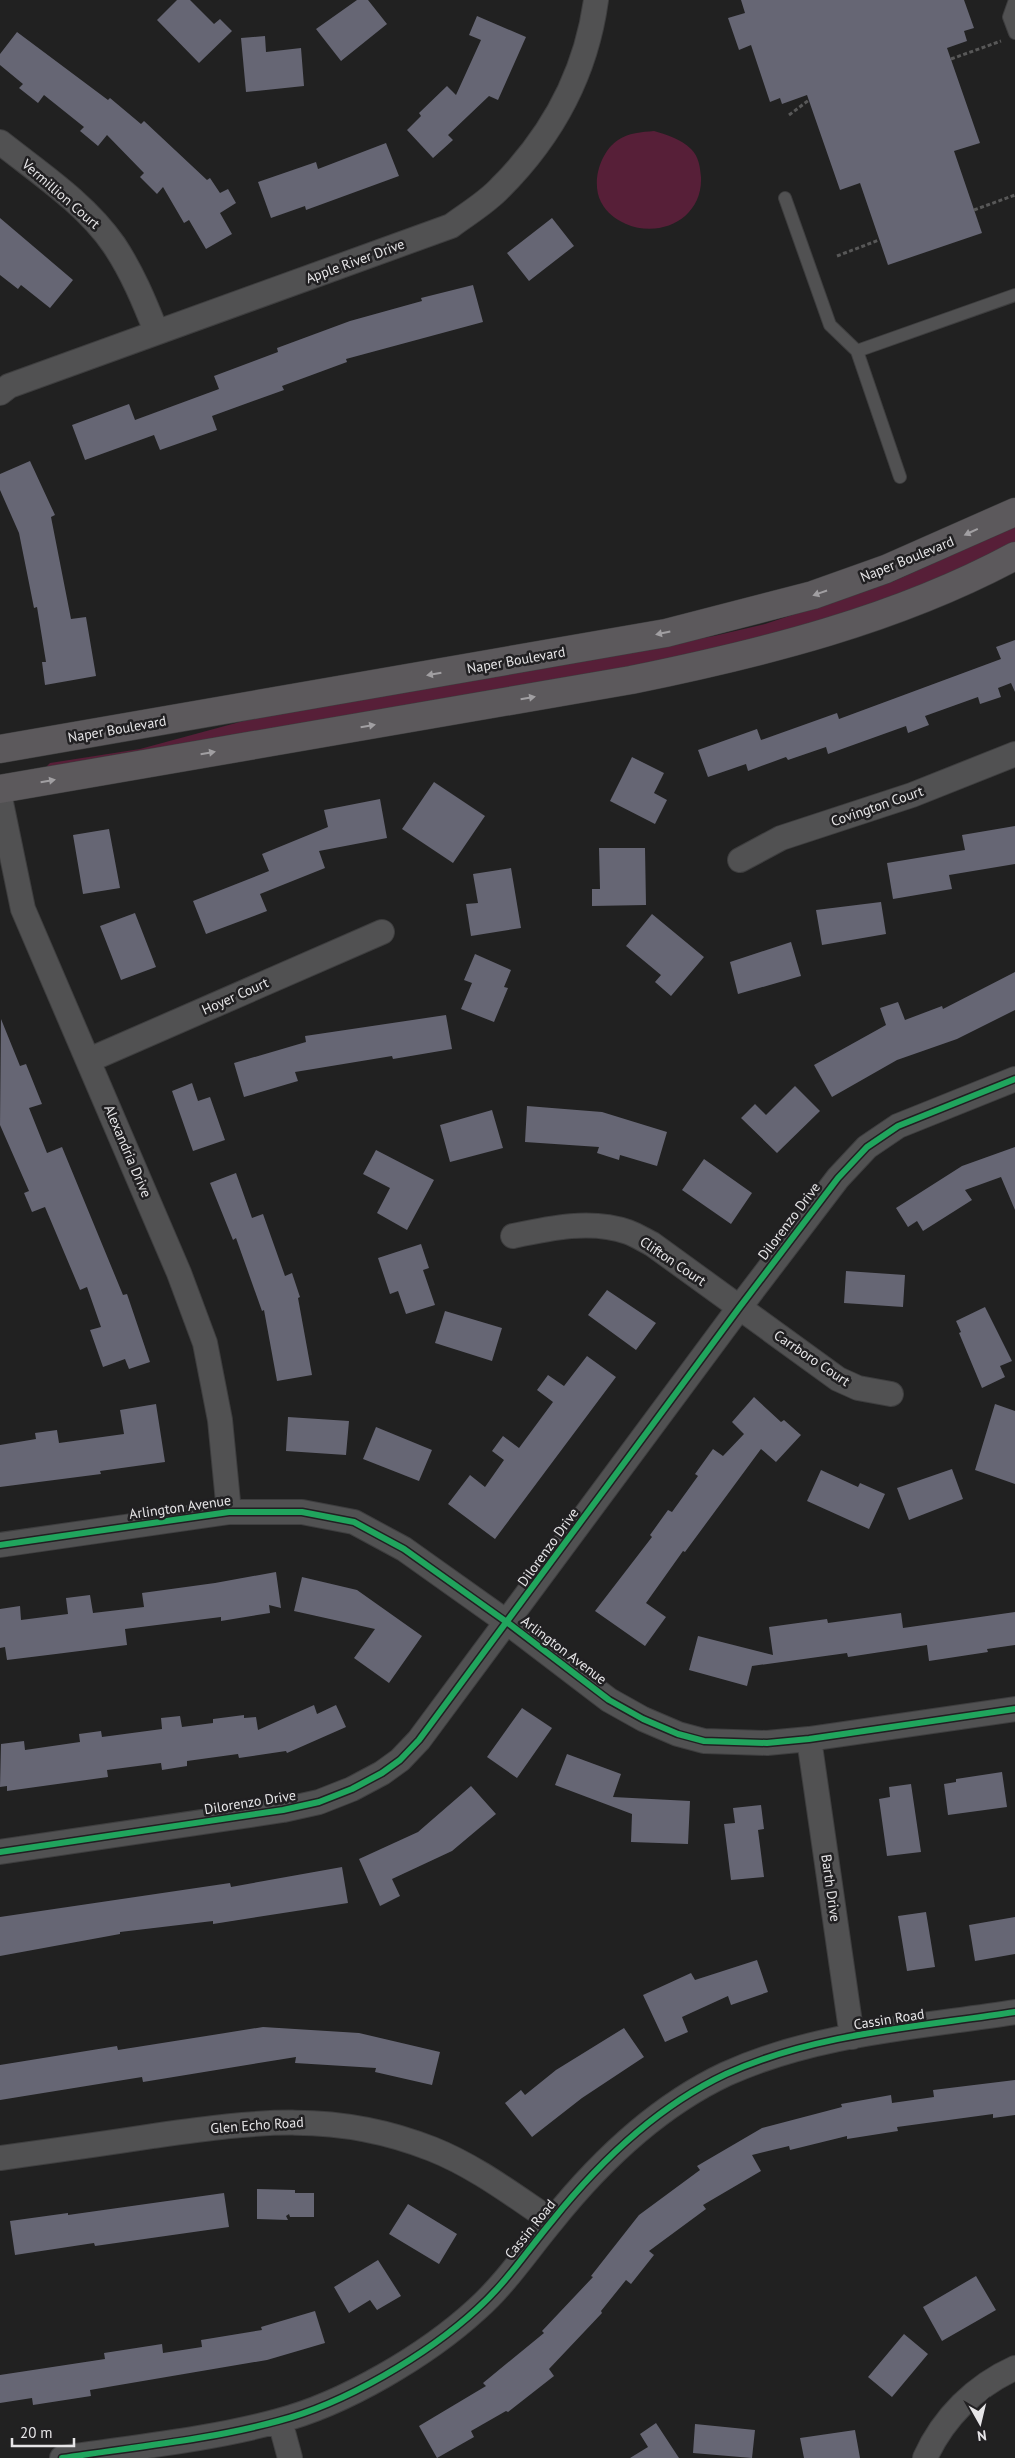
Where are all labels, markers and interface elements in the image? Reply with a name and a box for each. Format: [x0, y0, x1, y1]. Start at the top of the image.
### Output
street label: Vermillion Court [18, 155, 104, 233]
street label: Apple River Drive [303, 235, 407, 287]
one-way arrow [964, 529, 978, 537]
street label: Naper Boulevard [857, 532, 957, 586]
one-way arrow [812, 589, 827, 597]
one-way arrow [654, 630, 670, 638]
street label: Naper Boulevard [465, 642, 567, 678]
one-way arrow [426, 671, 442, 679]
one-way arrow [521, 694, 537, 702]
street label: Naper Boulevard [66, 711, 168, 747]
one-way arrow [361, 721, 377, 729]
one-way arrow [201, 749, 217, 757]
one-way arrow [40, 777, 56, 785]
street label: Covington Court [828, 782, 926, 830]
street label: Hoyer Court [199, 973, 271, 1019]
street label: Alexandria Drive [100, 1102, 156, 1200]
street label: Dilorenzo Drive [754, 1179, 824, 1263]
street label: Clifton Court [636, 1232, 710, 1290]
street label: Carrboro Court [771, 1326, 854, 1390]
street label: Arlington Avenue [128, 1491, 232, 1523]
street label: Dilorenzo Drive [513, 1504, 583, 1590]
street label: Arlington Avenue [518, 1612, 610, 1688]
street label: Dilorenzo Drive [203, 1786, 297, 1818]
street label: Barth Drive [817, 1853, 845, 1923]
street label: Cassin Road [852, 2005, 926, 2033]
street label: Glen Echo Road [210, 2113, 304, 2137]
street label: Cassin Road [501, 2196, 559, 2262]
north arrow [955, 2398, 1005, 2448]
scale bar [12, 2416, 75, 2448]
text: 20 m [20, 2423, 53, 2442]
text: N [976, 2426, 988, 2445]

